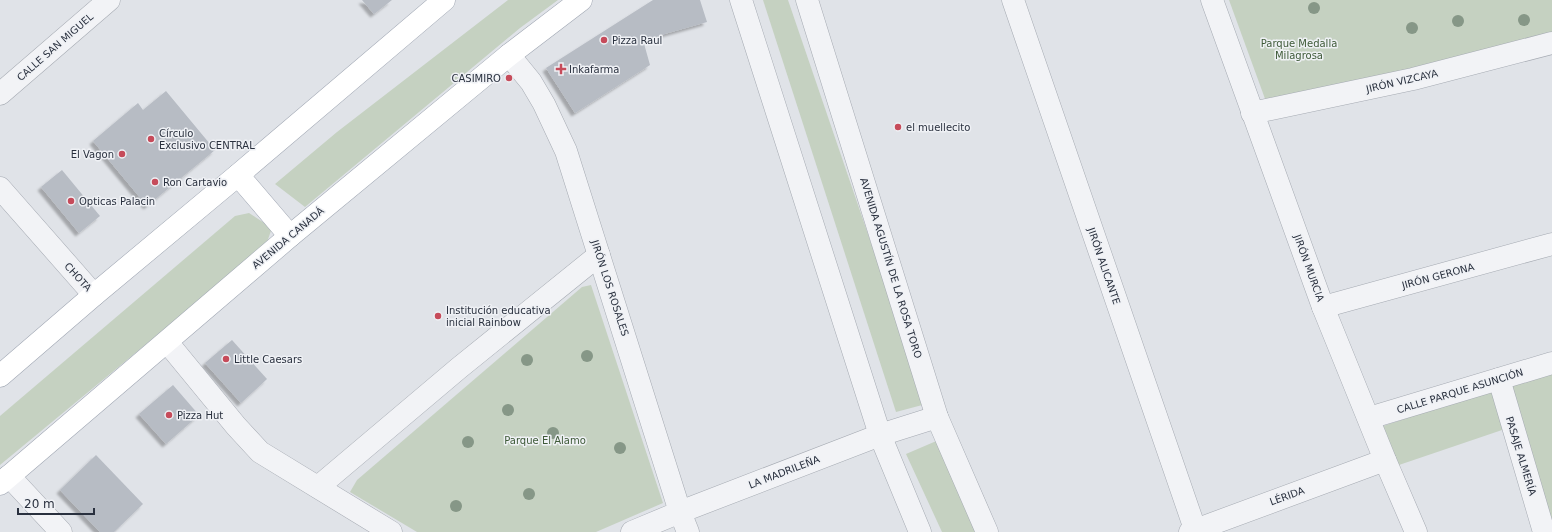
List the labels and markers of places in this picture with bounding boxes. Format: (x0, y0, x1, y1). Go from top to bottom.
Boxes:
marker: Pizza Raul (599, 35, 609, 45)
place label: Pizza Raul (612, 35, 662, 46)
marker: Inkafarma (556, 64, 566, 74)
place label: Inkafarma (569, 64, 619, 75)
place label: CASIMIRO (451, 73, 501, 84)
marker: CASIMIRO (504, 73, 514, 83)
marker: el muellecito (893, 122, 903, 132)
place label: el muellecito (906, 122, 970, 133)
place label: Círculo Exclusivo CENTRAL (159, 128, 255, 151)
marker: Círculo Exclusivo CENTRAL (146, 134, 156, 144)
place label: El Vagon (71, 149, 114, 160)
marker: El Vagon (117, 149, 127, 159)
marker: Ron Cartavio (150, 177, 160, 187)
place label: Ron Cartavio (163, 177, 227, 188)
marker: Opticas Palacin (66, 196, 76, 206)
place label: Opticas Palacin (79, 196, 155, 207)
place label: Institución educativa inicial Rainbow (446, 305, 551, 328)
marker: Institución educativa inicial Rainbow (433, 311, 443, 321)
marker: Little Caesars (221, 354, 231, 364)
place label: Little Caesars (234, 354, 302, 365)
marker: Pizza Hut (164, 410, 174, 420)
place label: Pizza Hut (177, 410, 223, 421)

